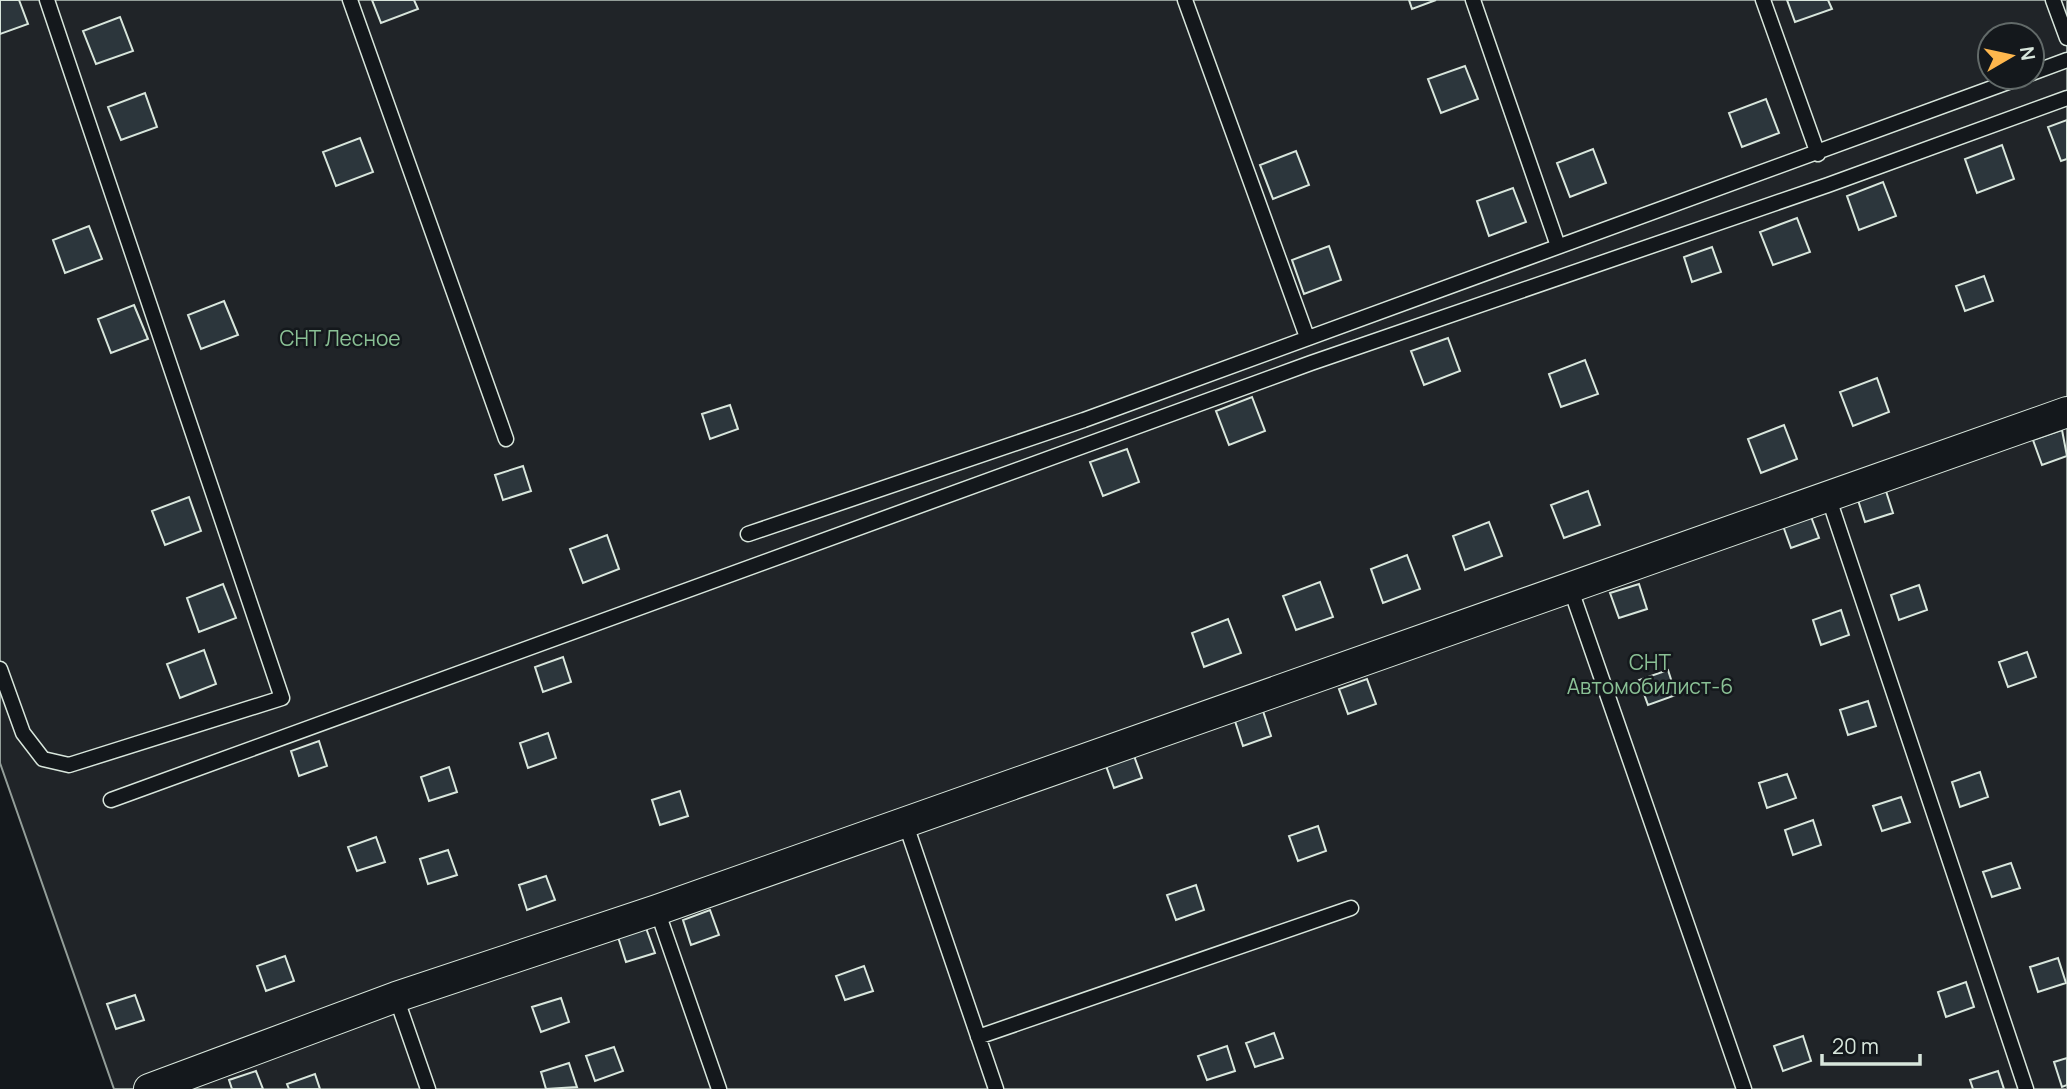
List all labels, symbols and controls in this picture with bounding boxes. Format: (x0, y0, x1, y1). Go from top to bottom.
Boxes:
north arrow (1976, 21, 2046, 91)
text: N (2014, 45, 2042, 62)
park label: СНТ Лесное (279, 324, 401, 352)
park label: СНТ Автомобилист-6 (1567, 648, 1733, 700)
scale bar (1822, 1023, 1920, 1066)
text: 20 m (1832, 1032, 1879, 1060)

